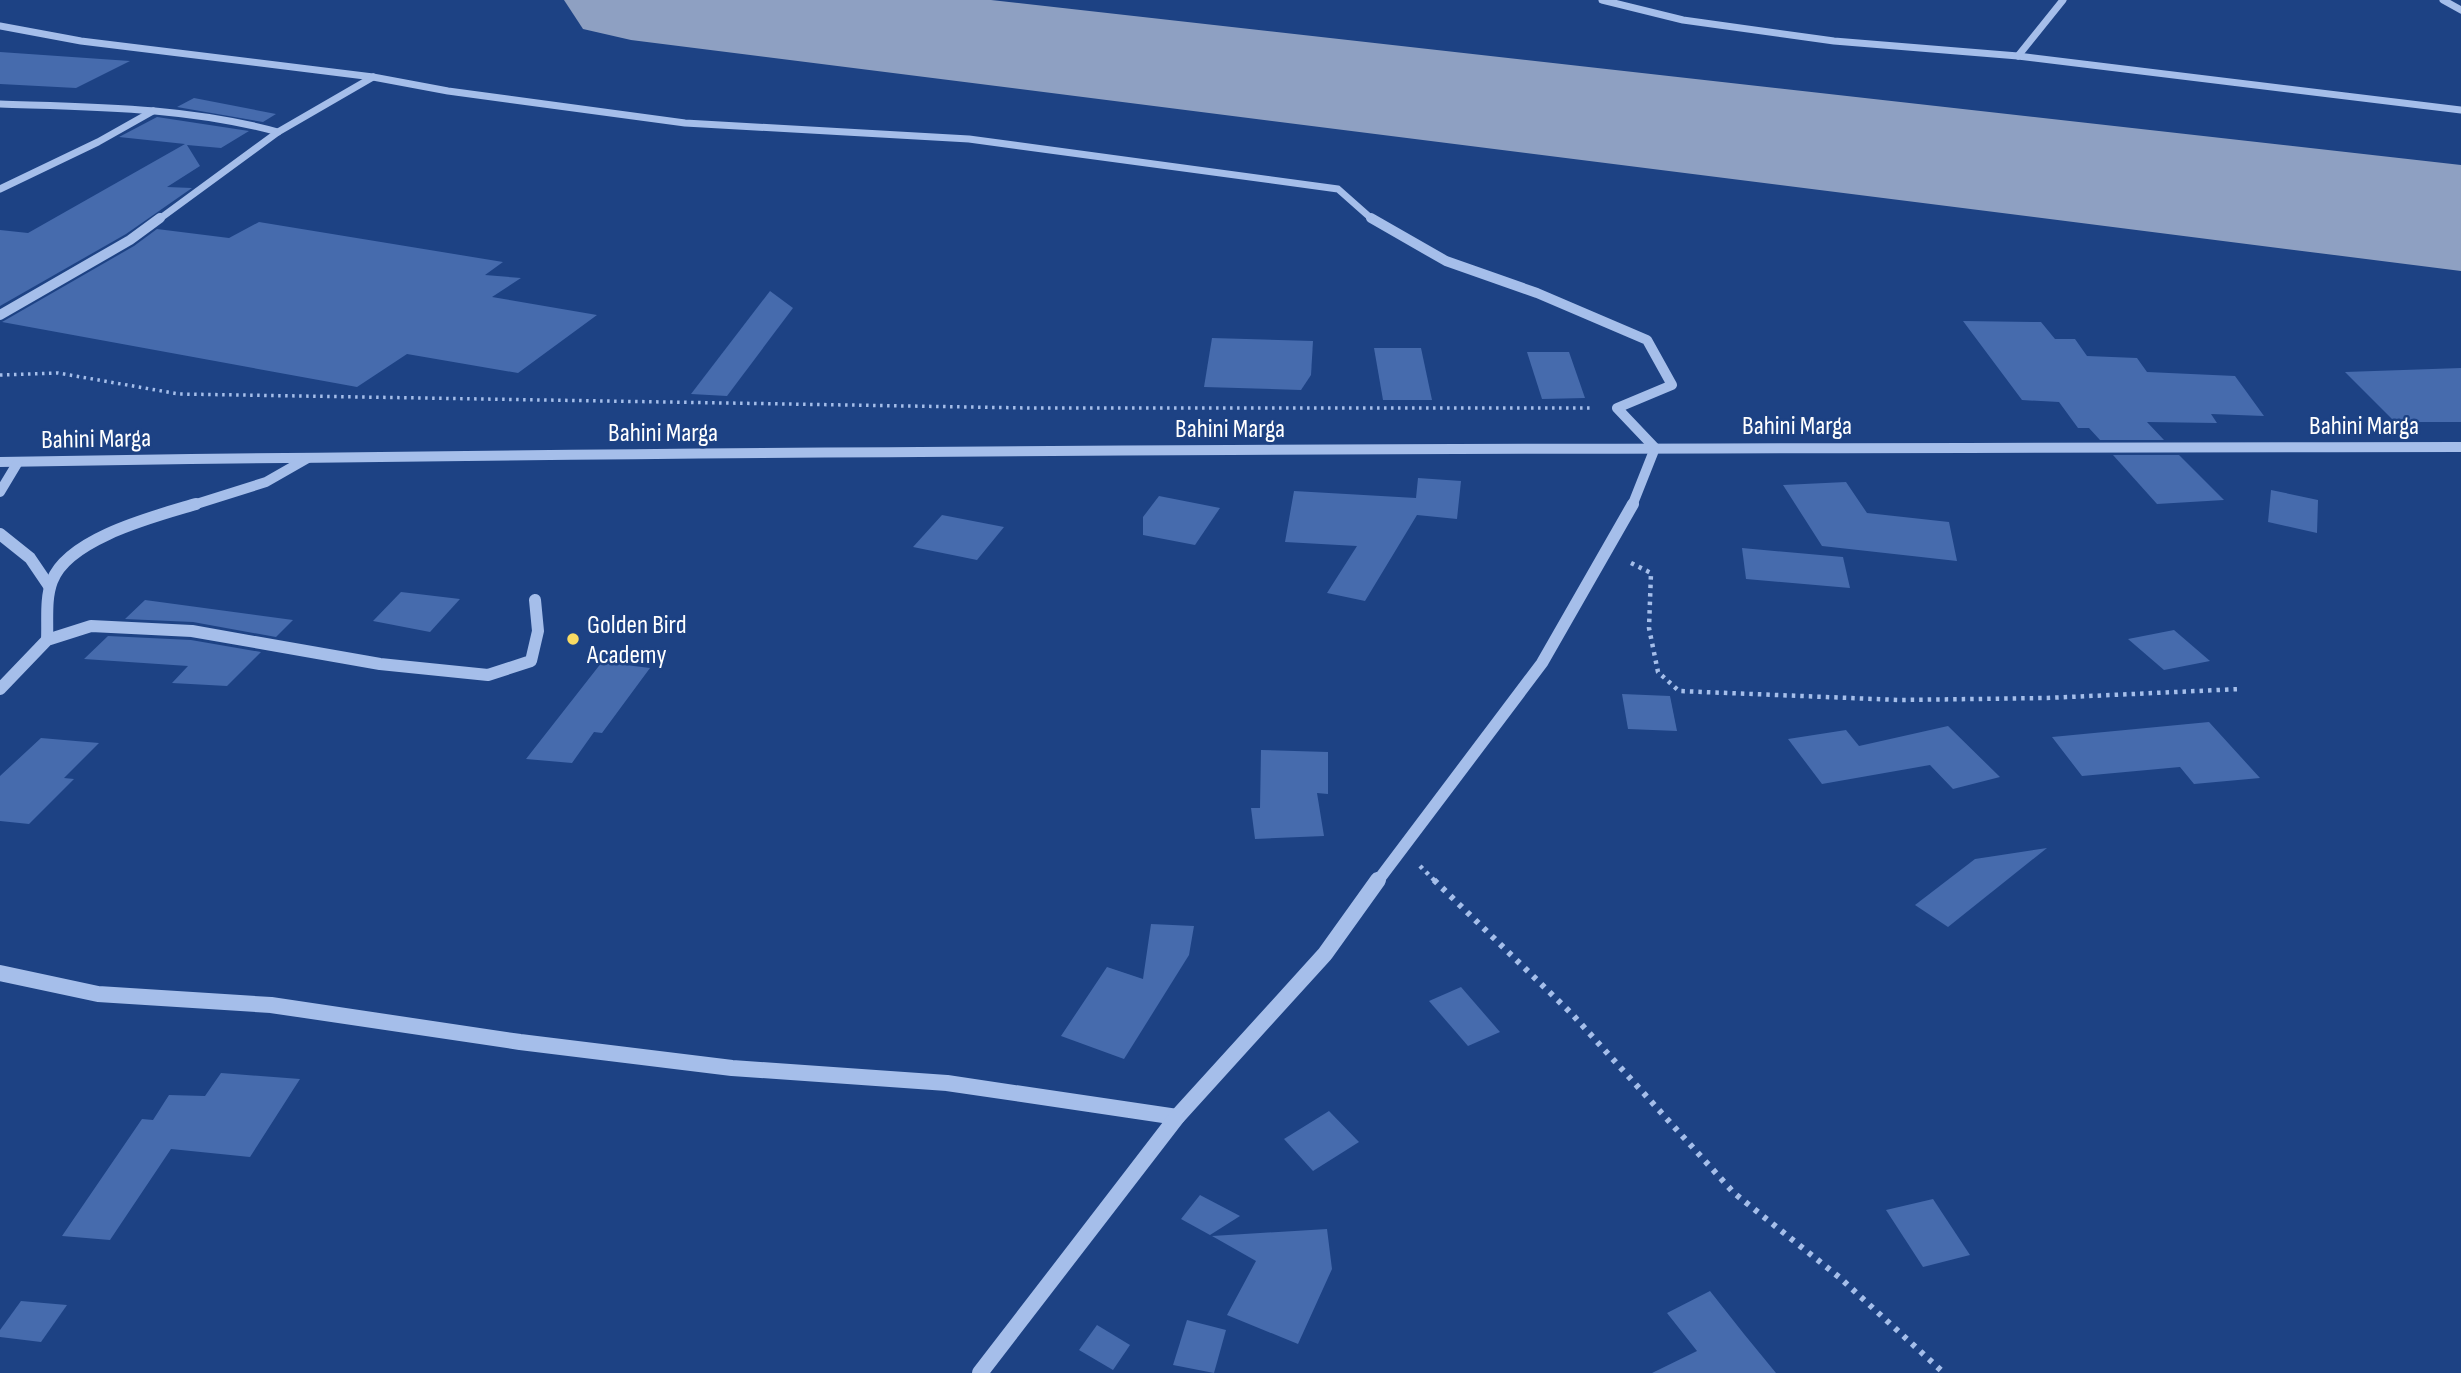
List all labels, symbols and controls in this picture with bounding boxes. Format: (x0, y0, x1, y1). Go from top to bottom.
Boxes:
street label: Bahini Marga (1742, 411, 1852, 442)
street label: Bahini Marga (2309, 411, 2419, 442)
street label: Bahini Marga (1175, 414, 1285, 445)
street label: Bahini Marga (608, 418, 718, 449)
street label: Bahini Marga (41, 423, 151, 456)
place label: Golden Bird Academy (586, 610, 687, 671)
marker: Golden Bird Academy (565, 631, 581, 647)

